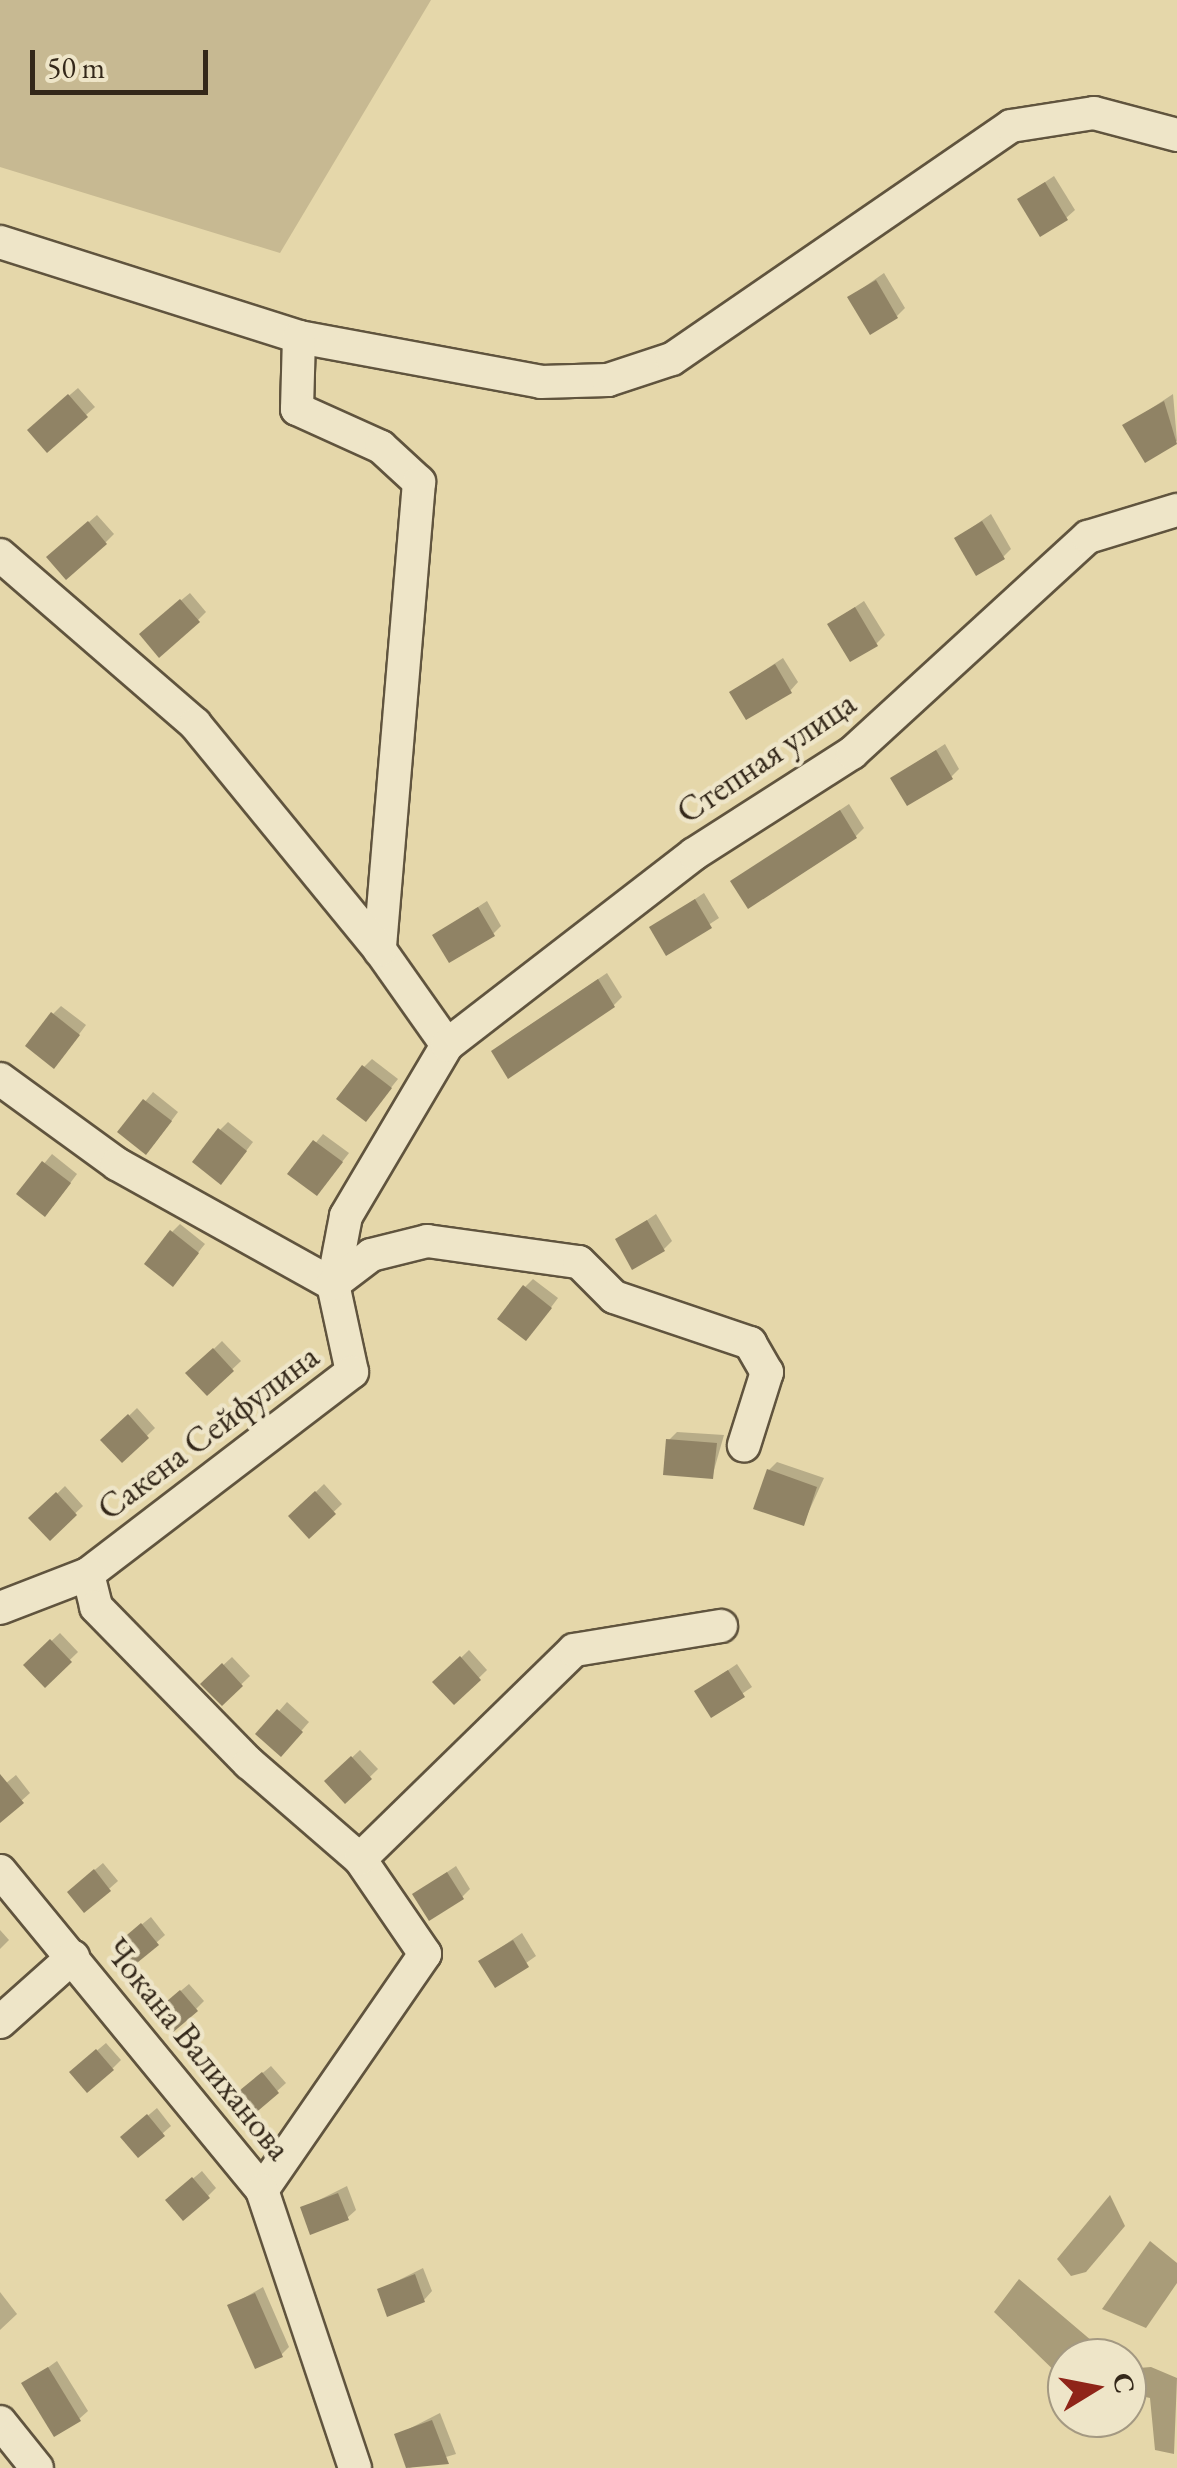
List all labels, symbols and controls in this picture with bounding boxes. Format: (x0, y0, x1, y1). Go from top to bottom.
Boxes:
scale bar (35, 30, 212, 92)
text: 50 m (47, 48, 105, 87)
street label: Степная улица (668, 682, 864, 832)
street label: Сакена Сейфулина (89, 1335, 327, 1529)
street label: Чокана Валиханова (96, 1930, 300, 2168)
north arrow (1047, 2338, 1147, 2438)
text: С (1105, 2370, 1144, 2396)

